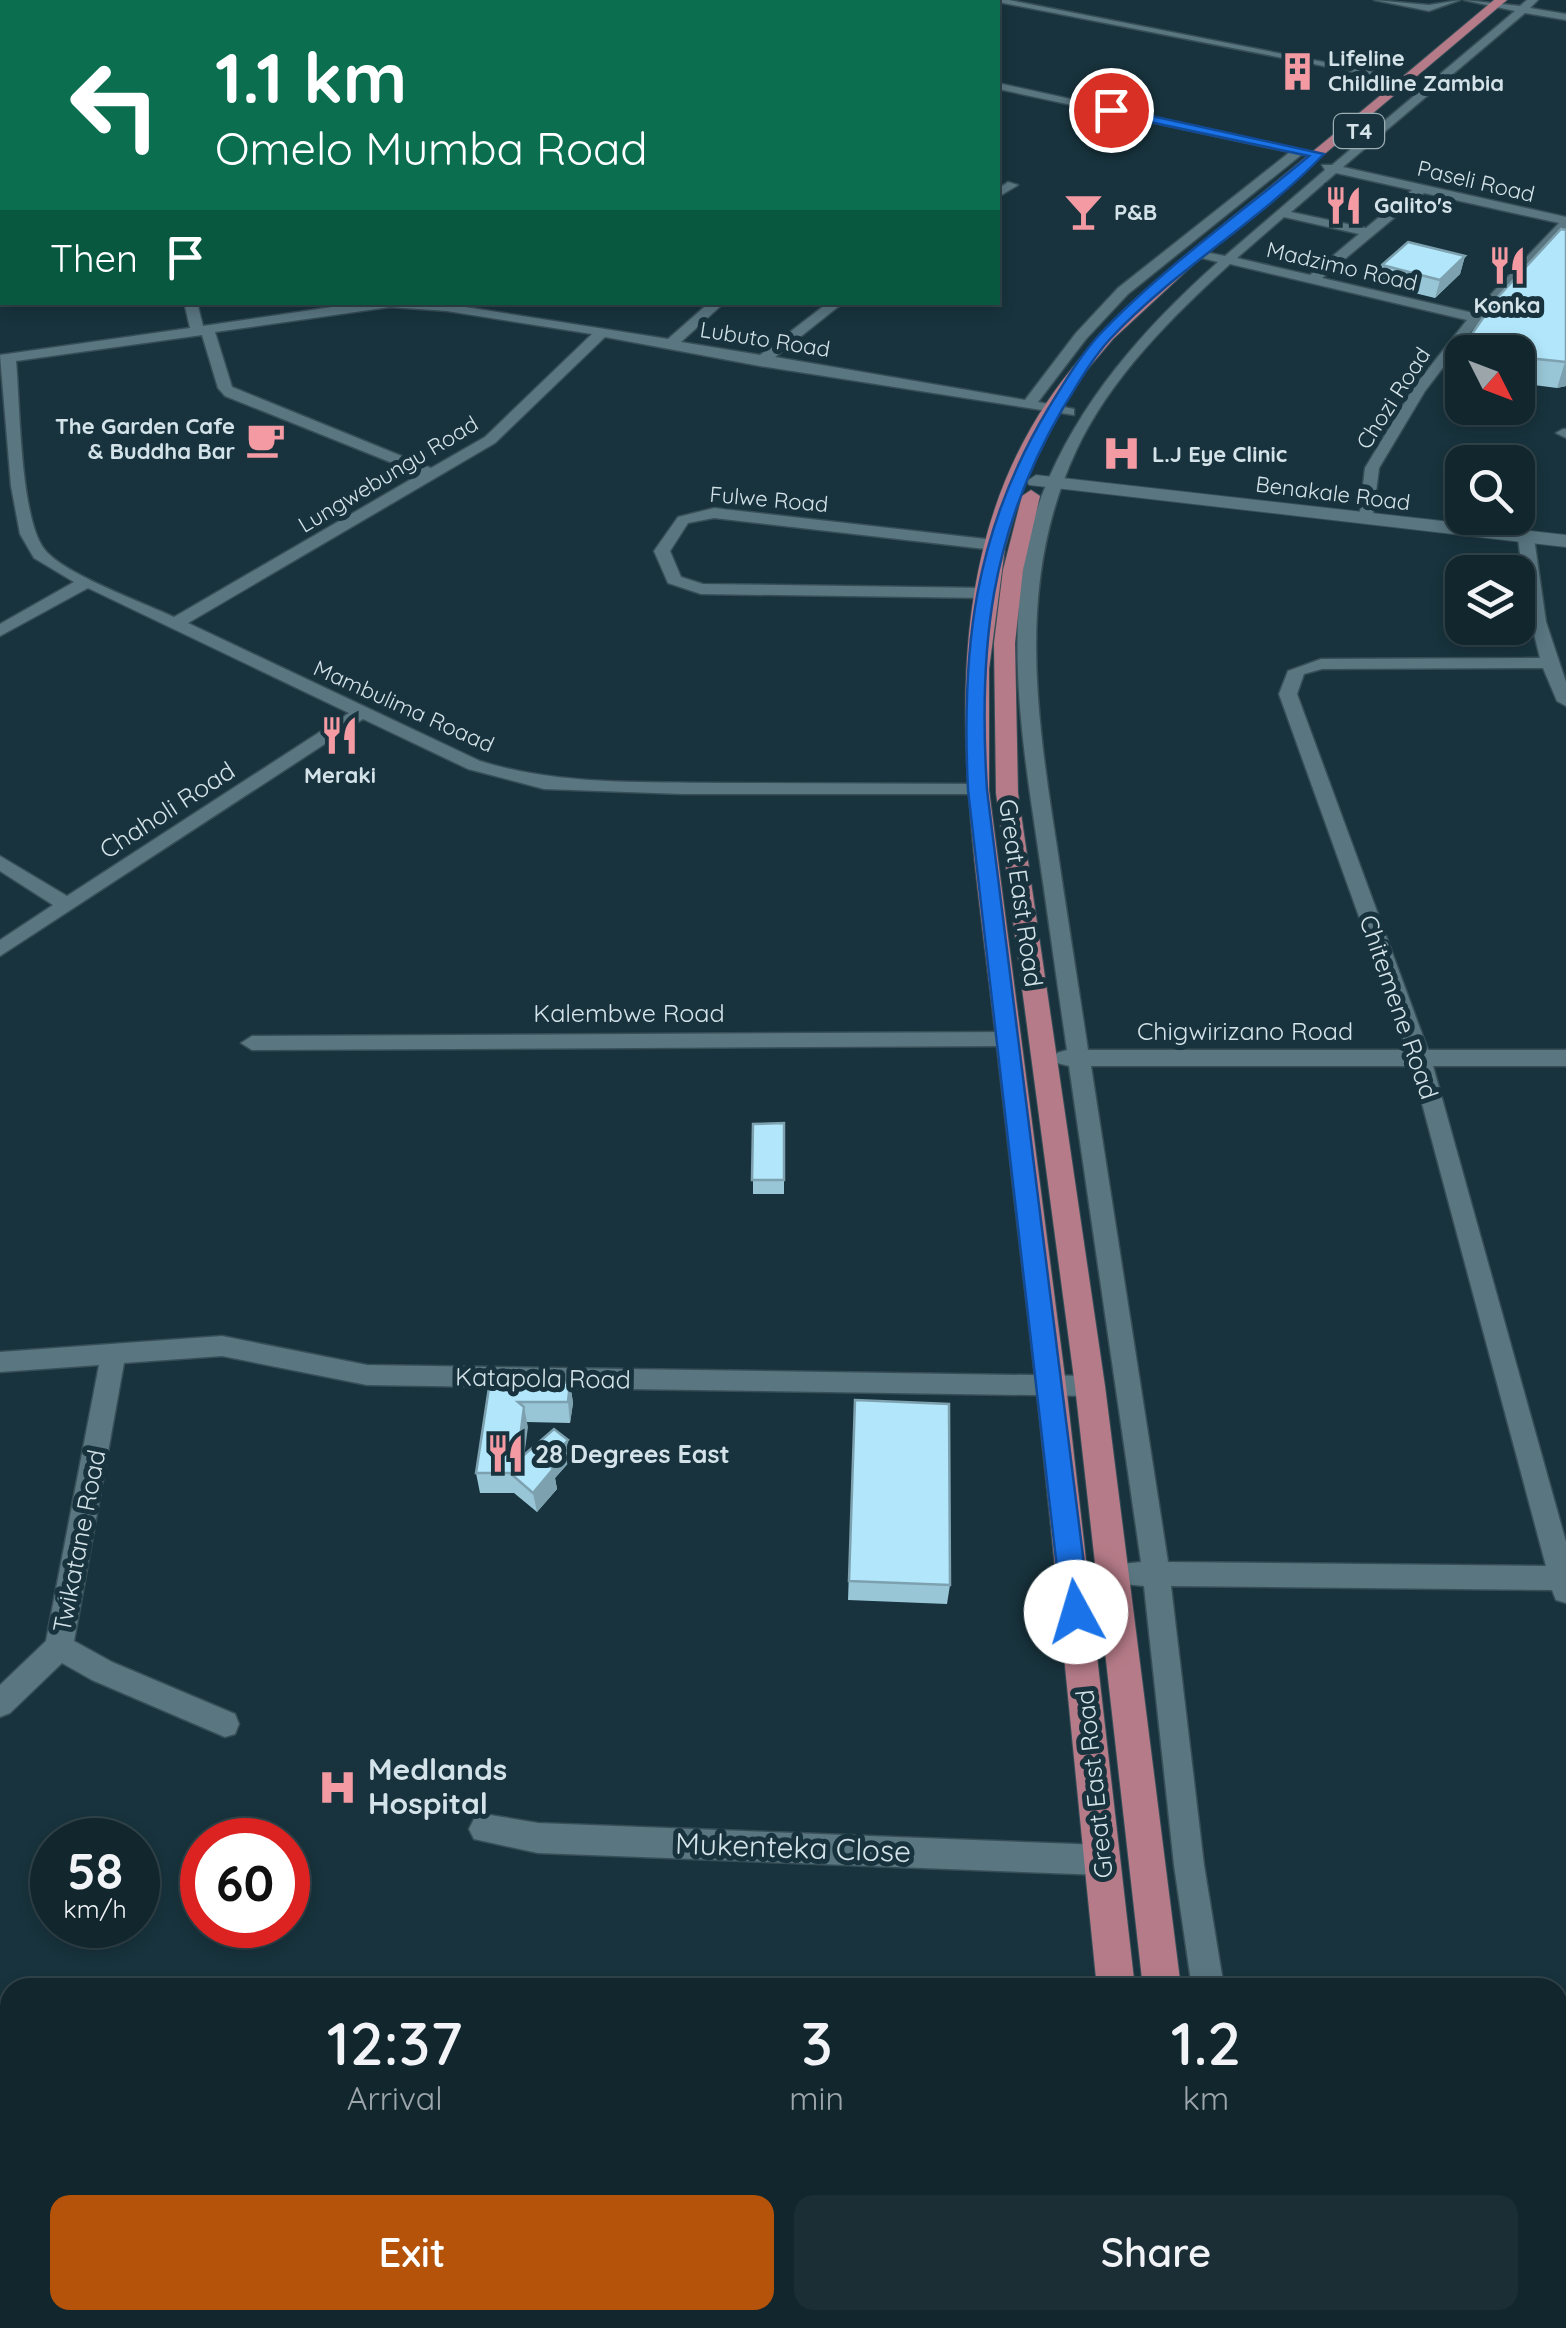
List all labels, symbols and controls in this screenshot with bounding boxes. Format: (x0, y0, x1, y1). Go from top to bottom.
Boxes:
text: 1.1 km (215, 33, 407, 121)
icon: left (50, 40, 180, 170)
place label: Lifeline Childline Zambia (1328, 44, 1504, 97)
building icon: Lifeline Childline Zambia (1277, 50, 1319, 92)
pin (1069, 68, 1154, 153)
icon: arrive (1084, 83, 1139, 138)
road number: T4 (1334, 114, 1384, 148)
text: Omelo Mumba Road (215, 120, 648, 176)
street label: Paseli Road (1415, 154, 1537, 208)
restaurant icon: Galito's (1323, 184, 1365, 226)
bar icon: P&B (1063, 191, 1105, 233)
place label: Galito's (1374, 191, 1452, 219)
place label: P&B (1114, 198, 1157, 226)
icon: arrive (158, 230, 213, 285)
text: Then (50, 234, 138, 282)
street label: Madzimo Road (1264, 235, 1420, 297)
restaurant icon: Konka (1486, 245, 1528, 287)
place label: Konka (1473, 291, 1541, 319)
street label: Lubuto Road (698, 315, 832, 363)
north arrow (1445, 335, 1535, 425)
map controls (1445, 335, 1535, 645)
street label: Chozi Road (1350, 342, 1436, 454)
street label: Lungwebungu Road (293, 409, 483, 539)
place label: The Garden Cafe & Buddha Bar (55, 412, 235, 465)
cafe icon: The Garden Cafe & Buddha Bar (244, 418, 286, 460)
hospital icon: L.J Eye Clinic (1101, 433, 1143, 475)
place label: L.J Eye Clinic (1152, 440, 1287, 468)
button: search (1445, 445, 1535, 535)
street label: Benakale Road (1254, 470, 1412, 516)
street label: Fulwe Road (709, 480, 829, 518)
button: layers (1445, 555, 1535, 645)
street label: Mambulima Roaad (309, 654, 499, 758)
restaurant icon: Meraki (319, 715, 361, 757)
street label: Chaholi Road (93, 754, 240, 865)
place label: Meraki (304, 761, 376, 789)
street label: Great East Road (993, 797, 1050, 989)
street label: Chitemene Road (1353, 911, 1445, 1103)
street label: Kalembwe Road (533, 997, 725, 1028)
street label: Chigwirizano Road (1137, 1015, 1353, 1046)
street label: Katapola Road (455, 1360, 631, 1395)
restaurant icon: 28 Degrees East (484, 1433, 526, 1475)
place label: 28 Degrees East (535, 1438, 730, 1469)
street label: Twikatane Road (46, 1447, 111, 1635)
position arrow (1024, 1560, 1128, 1664)
street label: Great East Road (1068, 1688, 1119, 1880)
place label: Medlands Hospital (368, 1750, 507, 1822)
hospital icon: Medlands Hospital (317, 1766, 359, 1808)
speed limit sign: 60 (180, 1818, 310, 1948)
street label: Mukenteka Close (674, 1824, 912, 1870)
text: 58 (67, 1839, 123, 1902)
text: km/h (63, 1893, 127, 1924)
text: 12:37 (327, 2005, 463, 2080)
text: 3 (801, 2005, 833, 2080)
text: 1.2 (1171, 2005, 1241, 2080)
text: Arrival (347, 2078, 443, 2118)
text: min (789, 2078, 844, 2118)
text: km (1183, 2078, 1229, 2118)
button: Exit (50, 2195, 774, 2310)
button: Share (794, 2195, 1518, 2310)

